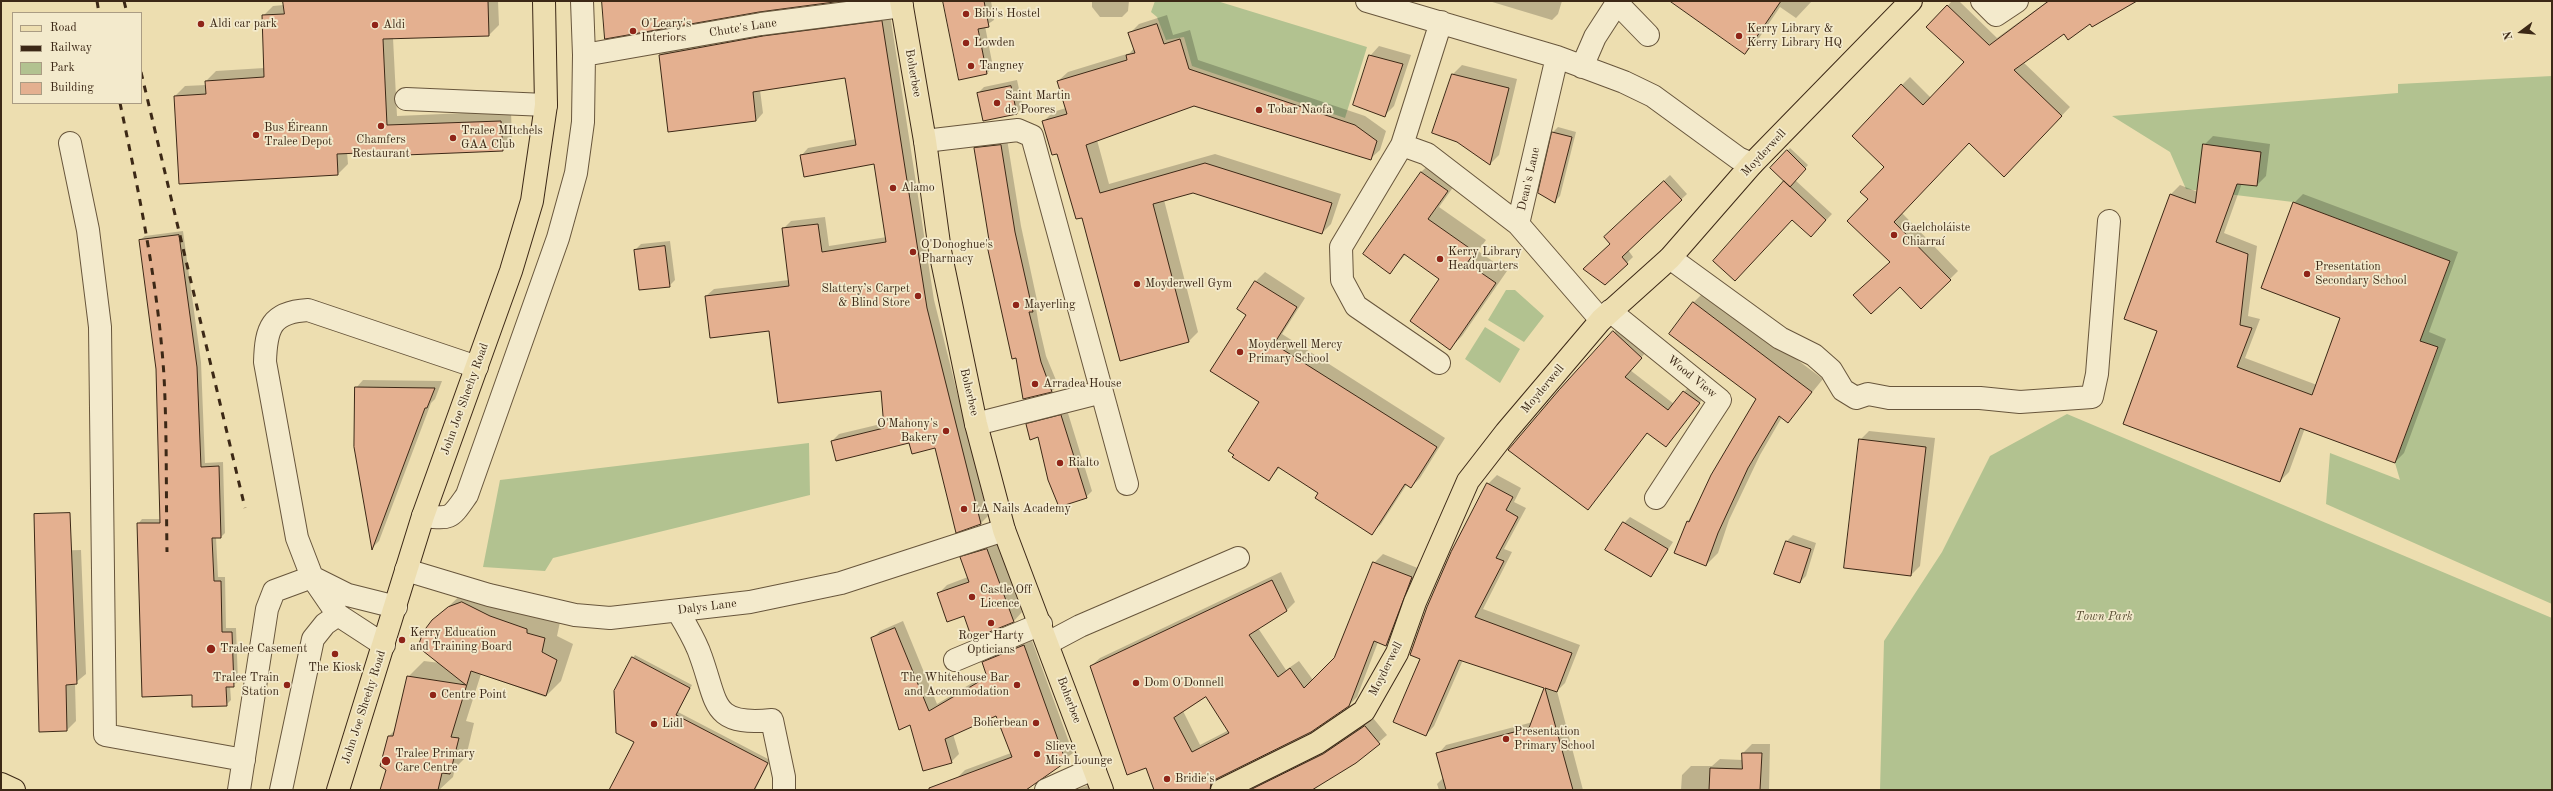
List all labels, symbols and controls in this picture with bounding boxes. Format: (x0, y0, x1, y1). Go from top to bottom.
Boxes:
place label: Bibi's Hostel (974, 7, 1040, 21)
marker: Bibi's Hostel (961, 9, 971, 19)
legend (12, 12, 142, 104)
north arrow (2501, 12, 2541, 52)
street label: Chute's Lane (708, 16, 778, 40)
place label: Aldi car park (209, 17, 277, 31)
place label: O'Leary's Interiors (641, 17, 691, 45)
place label: Aldi (383, 18, 405, 32)
marker: Aldi car park (196, 19, 206, 29)
marker: Aldi (370, 20, 380, 30)
text: Road (50, 22, 77, 34)
place label: Kerry Library & Kerry Library HQ (1747, 22, 1842, 50)
marker: O'Leary's Interiors (628, 26, 638, 36)
text: N (2503, 30, 2515, 41)
marker: Kerry Library & Kerry Library HQ (1734, 31, 1744, 41)
place label: Lowden (974, 36, 1015, 50)
marker: Lowden (961, 38, 971, 48)
text: Railway (50, 42, 92, 54)
street label: Boherbee (902, 48, 924, 98)
place label: Tangney (979, 59, 1024, 73)
marker: Tangney (966, 61, 976, 71)
text: Park (50, 62, 75, 74)
text: Building (50, 82, 94, 94)
place label: Saint Martin de Poores (1005, 89, 1070, 117)
marker: Saint Martin de Poores (992, 98, 1002, 108)
place label: Tobar Naofa (1267, 103, 1332, 117)
marker: Tobar Naofa (1254, 105, 1264, 115)
place label: Bus Éireann Tralee Depot (264, 121, 332, 149)
marker: Chamfers Restaurant (376, 121, 386, 131)
place label: Tralee MItchels GAA Club (461, 124, 543, 152)
street label: Moyderwell (1739, 126, 1789, 180)
marker: Bus Éireann Tralee Depot (251, 130, 261, 140)
place label: Chamfers Restaurant (352, 133, 410, 161)
marker: Tralee MItchels GAA Club (448, 133, 458, 143)
street label: Dean's Lane (1515, 146, 1543, 212)
place label: Alamo (901, 181, 935, 195)
marker: Alamo (888, 183, 898, 193)
place label: Gaelcholáiste Chiarraí (1902, 221, 1970, 249)
marker: Gaelcholáiste Chiarraí (1889, 230, 1899, 240)
place label: O'Donoghue's Pharmacy (921, 238, 993, 266)
place label: Kerry Library Headquarters (1448, 245, 1522, 273)
marker: O'Donoghue's Pharmacy (908, 247, 918, 257)
marker: Kerry Library Headquarters (1435, 254, 1445, 264)
place label: Presentation Secondary School (2315, 260, 2407, 288)
marker: Presentation Secondary School (2302, 269, 2312, 279)
place label: Moyderwell Gym (1145, 277, 1232, 291)
marker: Moyderwell Gym (1132, 279, 1142, 289)
place label: Slattery’s Carpet & Blind Store (821, 282, 910, 310)
marker: Slattery’s Carpet & Blind Store (913, 291, 923, 301)
place label: Mayerling (1024, 298, 1075, 312)
marker: Mayerling (1011, 300, 1021, 310)
place label: Moyderwell Mercy Primary School (1248, 338, 1343, 366)
street label: John Joe Sheehy Road (438, 341, 492, 457)
marker: Moyderwell Mercy Primary School (1235, 347, 1245, 357)
street label: Wood View (1664, 353, 1720, 401)
street label: Moyderwell (1518, 362, 1568, 416)
street label: Boherbee (957, 367, 981, 417)
place label: Arradea House (1043, 377, 1122, 391)
marker: Arradea House (1030, 379, 1040, 389)
place label: O'Mahony's Bakery (877, 417, 938, 445)
marker: O'Mahony's Bakery (941, 426, 951, 436)
place label: Rialto (1068, 456, 1099, 470)
marker: Rialto (1055, 458, 1065, 468)
place label: LA Nails Academy (972, 502, 1071, 516)
marker: LA Nails Academy (959, 504, 969, 514)
place label: Castle Off Licence (980, 583, 1032, 611)
marker: Castle Off Licence (967, 592, 977, 602)
street label: Dalys Lane (677, 596, 737, 618)
park label: Town Park (2075, 610, 2133, 624)
marker: Roger Harty Opticians (986, 618, 996, 628)
place label: Kerry Education and Training Board (410, 626, 512, 654)
place label: Roger Harty Opticians (958, 629, 1024, 657)
marker: Kerry Education and Training Board (397, 635, 407, 645)
street label: Moyderwell (1366, 639, 1406, 699)
place label: Tralee Casement (220, 642, 307, 656)
marker: Tralee Casement (205, 643, 217, 655)
marker: The Kiosk (330, 649, 340, 659)
street label: John Joe Sheehy Road (339, 649, 389, 765)
place label: The Kiosk (308, 661, 362, 675)
place label: Tralee Train Station (213, 671, 279, 699)
place label: The Whitehouse Bar and Accommodation (901, 671, 1009, 699)
street label: Boherbee (1054, 675, 1084, 725)
place label: Dom O'Donnell (1144, 676, 1224, 690)
marker: Dom O'Donnell (1131, 678, 1141, 688)
marker: Tralee Train Station (282, 680, 292, 690)
marker: The Whitehouse Bar and Accommodation (1012, 680, 1022, 690)
place label: Centre Point (441, 688, 506, 702)
marker: Centre Point (428, 690, 438, 700)
place label: Boherbean (973, 716, 1028, 730)
place label: Lidl (662, 717, 683, 731)
marker: Boherbean (1031, 718, 1041, 728)
marker: Lidl (649, 719, 659, 729)
place label: Presentation Primary School (1514, 725, 1595, 753)
marker: Presentation Primary School (1501, 734, 1511, 744)
place label: Slieve Mish Lounge (1045, 740, 1112, 768)
place label: Tralee Primary Care Centre (395, 747, 475, 775)
marker: Slieve Mish Lounge (1032, 749, 1042, 759)
marker: Tralee Primary Care Centre (380, 755, 392, 767)
place label: Bridie's (1175, 772, 1215, 786)
marker: Bridie's (1162, 774, 1172, 784)

